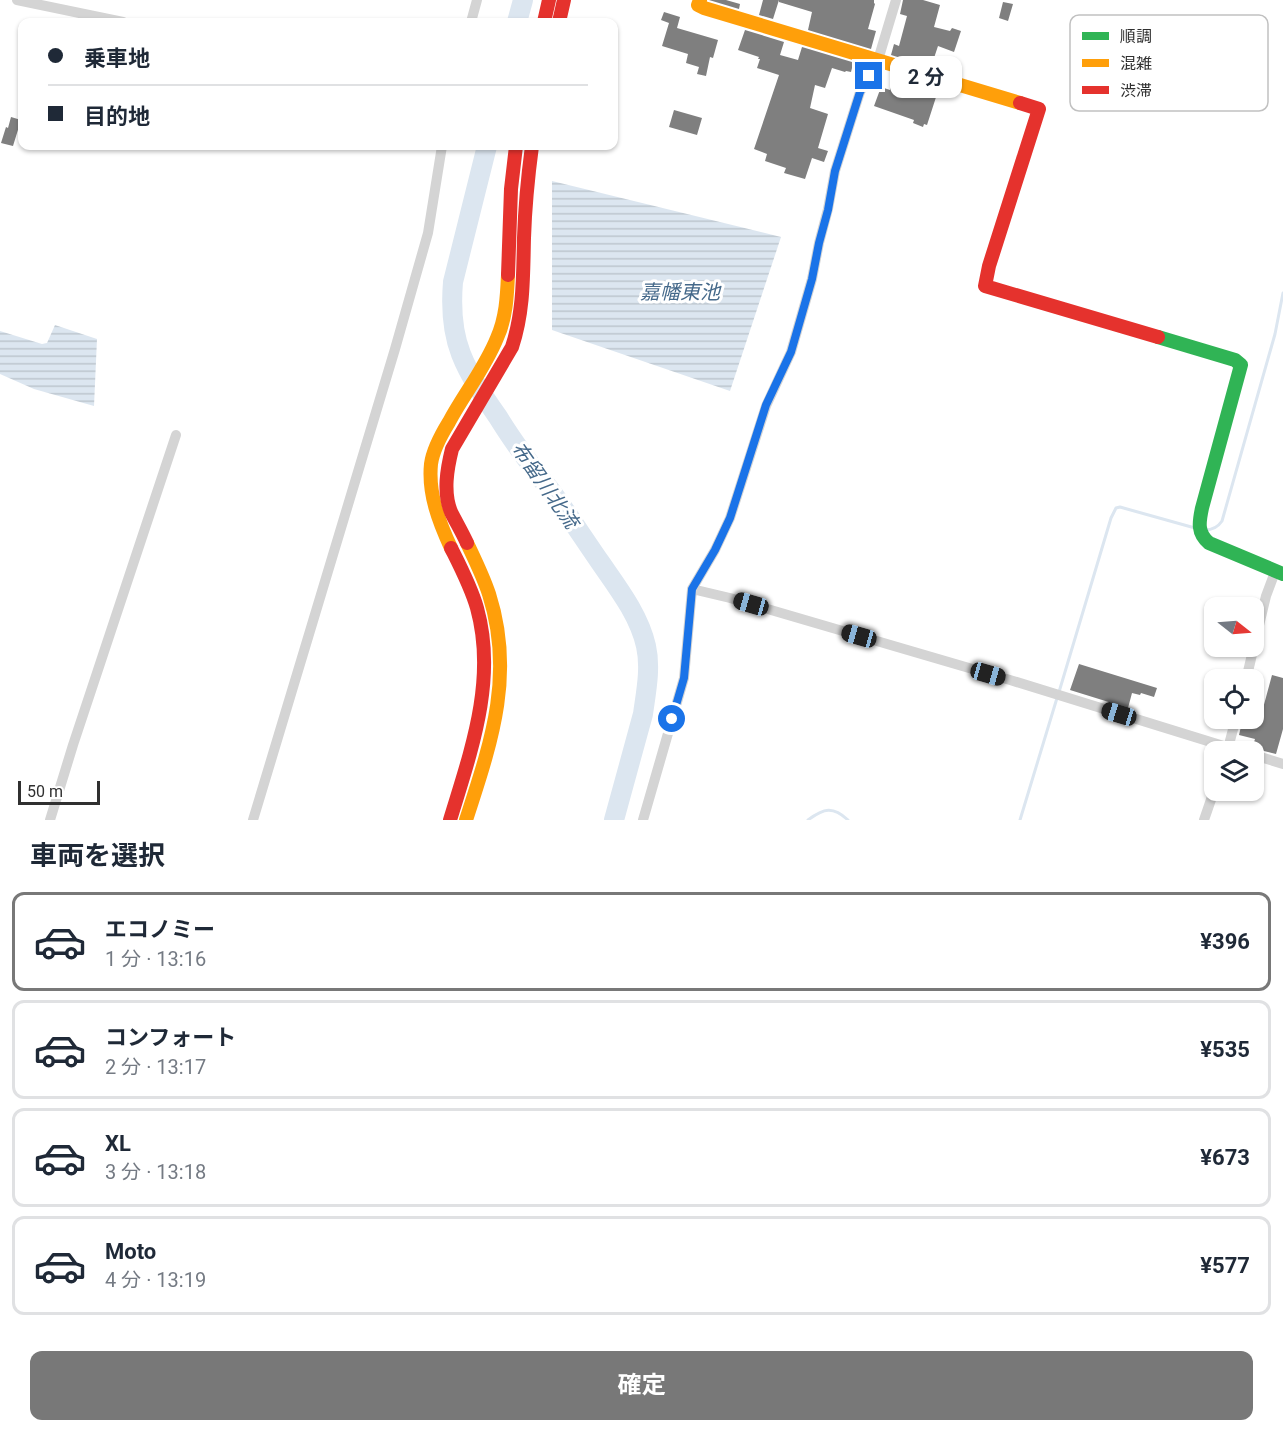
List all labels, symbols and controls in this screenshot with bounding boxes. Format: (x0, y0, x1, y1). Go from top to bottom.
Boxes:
legend (1070, 15, 1268, 111)
text: 順調 (1120, 27, 1152, 46)
text: 乗車地 (84, 46, 150, 71)
text: 混雑 (1120, 54, 1152, 73)
callout: 2 分 (890, 55, 962, 97)
route end (855, 62, 882, 89)
text: 2 分 (908, 65, 944, 89)
text: 渋滞 (1120, 81, 1152, 100)
text: 目的地 (84, 104, 150, 129)
water label: 嘉幡東池 (640, 280, 722, 304)
water label: 布留川北流 (506, 437, 585, 535)
car (731, 590, 771, 618)
north arrow (1204, 597, 1264, 657)
map controls (1204, 597, 1264, 801)
car (839, 622, 879, 650)
car (968, 660, 1008, 688)
button: locate (1204, 669, 1264, 729)
car (1099, 700, 1139, 728)
route start (658, 705, 685, 732)
button: layers (1204, 741, 1264, 801)
scale bar (18, 778, 100, 806)
text: 50 m (27, 782, 63, 801)
text: 車両を選択 (30, 840, 165, 872)
icon: car (33, 915, 87, 969)
text: エコノミー (105, 917, 215, 942)
text: ¥396 (1200, 929, 1250, 954)
text: 1 分 · 13:16 (105, 947, 206, 971)
icon: car (33, 1023, 87, 1077)
text: コンフォート (105, 1025, 236, 1050)
text: ¥535 (1200, 1037, 1250, 1062)
text: 2 分 · 13:17 (105, 1055, 206, 1079)
icon: car (33, 1131, 87, 1185)
text: XL (105, 1131, 131, 1156)
text: ¥673 (1200, 1145, 1250, 1170)
text: 3 分 · 13:18 (105, 1160, 206, 1184)
icon: car (33, 1239, 87, 1293)
text: Moto (105, 1239, 156, 1264)
text: ¥577 (1200, 1253, 1250, 1278)
text: 4 分 · 13:19 (105, 1268, 206, 1292)
button: 確定 (30, 1351, 1253, 1420)

